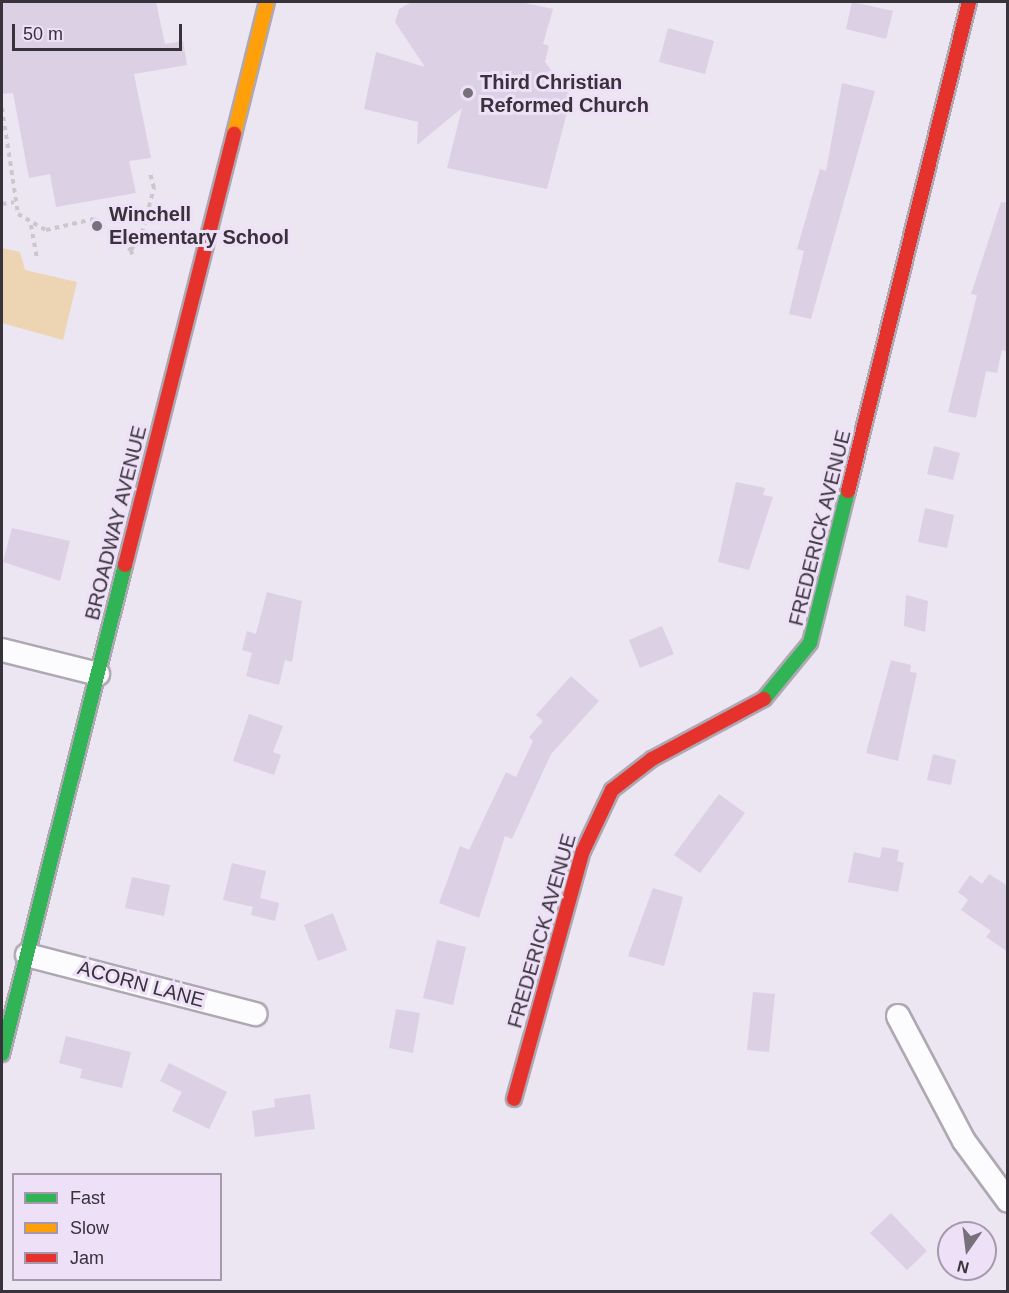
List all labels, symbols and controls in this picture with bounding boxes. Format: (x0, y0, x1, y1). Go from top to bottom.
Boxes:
scale bar (15, 12, 184, 50)
text: 50 m (23, 24, 63, 44)
place label: Third Christian Reformed Church (480, 70, 649, 117)
marker: Third Christian Reformed Church (461, 86, 475, 100)
place label: Winchell Elementary School (109, 202, 289, 249)
marker: Winchell Elementary School (90, 219, 104, 233)
street label: BROADWAY AVENUE (80, 423, 152, 623)
street label: FREDERICK AVENUE (784, 427, 856, 629)
street label: FREDERICK AVENUE (503, 831, 581, 1031)
street label: ACORN LANE (75, 956, 207, 1012)
legend (12, 1173, 222, 1281)
text: Fast (70, 1188, 105, 1208)
text: Slow (70, 1218, 109, 1238)
north arrow (937, 1221, 997, 1281)
text: Jam (70, 1248, 104, 1268)
text: N (955, 1257, 971, 1277)

